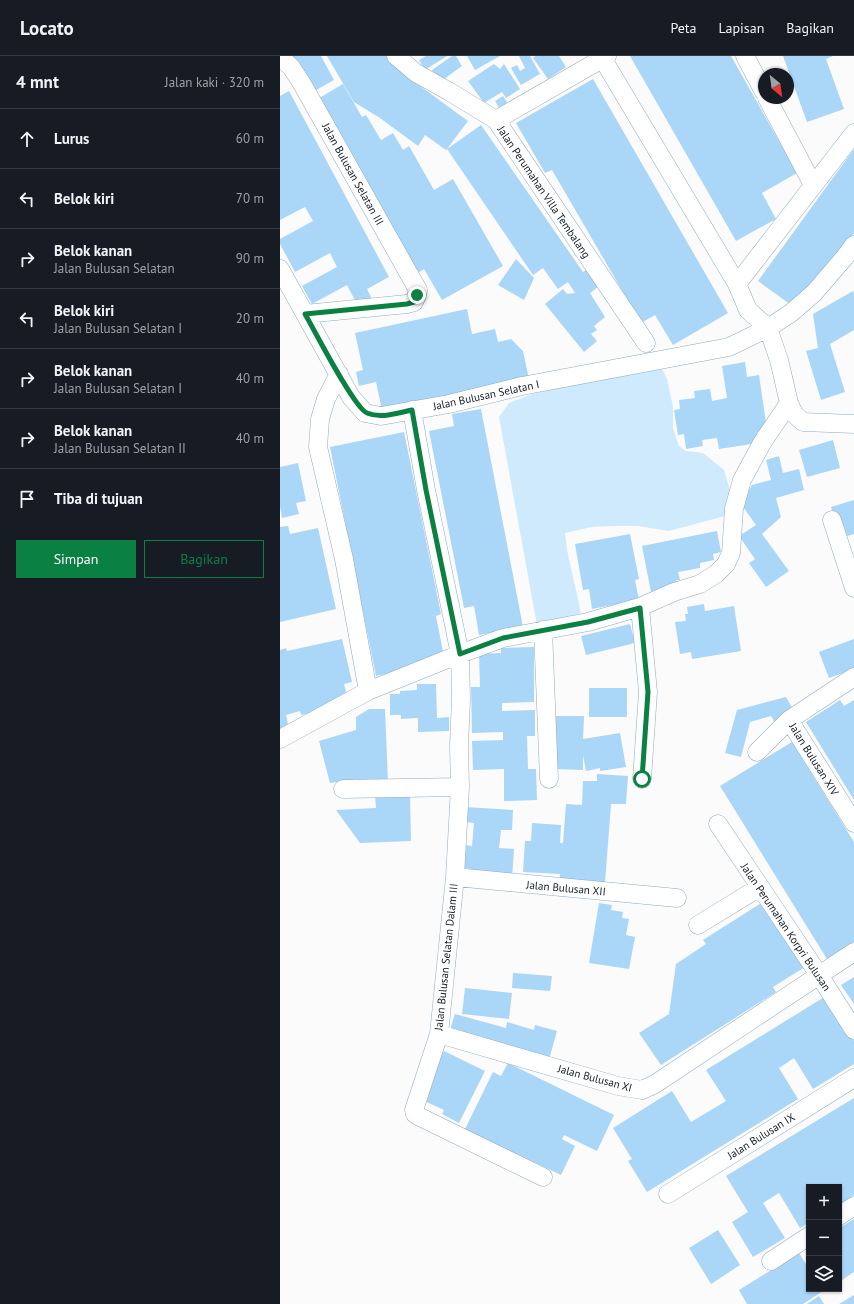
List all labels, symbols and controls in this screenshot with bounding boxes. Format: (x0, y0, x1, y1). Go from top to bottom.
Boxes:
text: Locato (20, 16, 74, 40)
text: Peta (670, 19, 697, 37)
text: Lapisan (719, 19, 764, 37)
text: Bagikan (786, 19, 834, 37)
north arrow (758, 68, 794, 104)
text: 4 mnt (16, 71, 59, 93)
text: Jalan kaki · 320 m (165, 74, 264, 91)
street label: Jalan Bulusan Selatan III (319, 120, 387, 228)
street label: Jalan Perumahan Villa Tembalang (494, 122, 594, 261)
icon: ahead (16, 128, 38, 150)
text: Lurus (54, 129, 89, 148)
text: 60 m (236, 130, 264, 147)
icon: left (16, 188, 38, 210)
text: Belok kiri (54, 189, 114, 208)
text: 70 m (236, 190, 264, 207)
text: Belok kanan (54, 241, 132, 260)
icon: right (16, 248, 38, 270)
text: 90 m (236, 250, 264, 267)
text: Jalan Bulusan Selatan (54, 260, 175, 277)
route end (408, 286, 426, 304)
text: Belok kiri (54, 301, 114, 320)
icon: left (16, 308, 38, 330)
text: 20 m (236, 310, 264, 327)
text: Jalan Bulusan Selatan I (54, 320, 182, 337)
text: Belok kanan (54, 361, 132, 380)
icon: right (16, 368, 38, 390)
text: 40 m (236, 370, 264, 387)
street label: Jalan Bulusan Selatan I (431, 377, 540, 413)
text: Jalan Bulusan Selatan I (54, 380, 182, 397)
text: Belok kanan (54, 421, 132, 440)
icon: right (16, 428, 38, 450)
text: 40 m (236, 430, 264, 447)
text: Jalan Bulusan Selatan II (54, 440, 186, 457)
icon: arrive (16, 488, 38, 510)
text: Tiba di tujuan (54, 489, 143, 508)
button: Simpan (16, 540, 136, 578)
button: Bagikan (144, 540, 264, 578)
street label: Jalan Bulusan XIV (786, 719, 842, 798)
route start (633, 770, 651, 788)
street label: Jalan Perumahan Korpri Bulusan (737, 860, 834, 994)
street label: Jalan Bulusan XII (525, 877, 606, 898)
street label: Jalan Bulusan Selatan Dalam III (431, 883, 461, 1032)
street label: Jalan Bulusan XI (555, 1061, 634, 1095)
street label: Jalan Bulusan IX (724, 1110, 797, 1163)
map controls (806, 1184, 842, 1292)
button: + (806, 1184, 842, 1220)
button: − (806, 1220, 842, 1256)
button: layers (806, 1256, 842, 1292)

